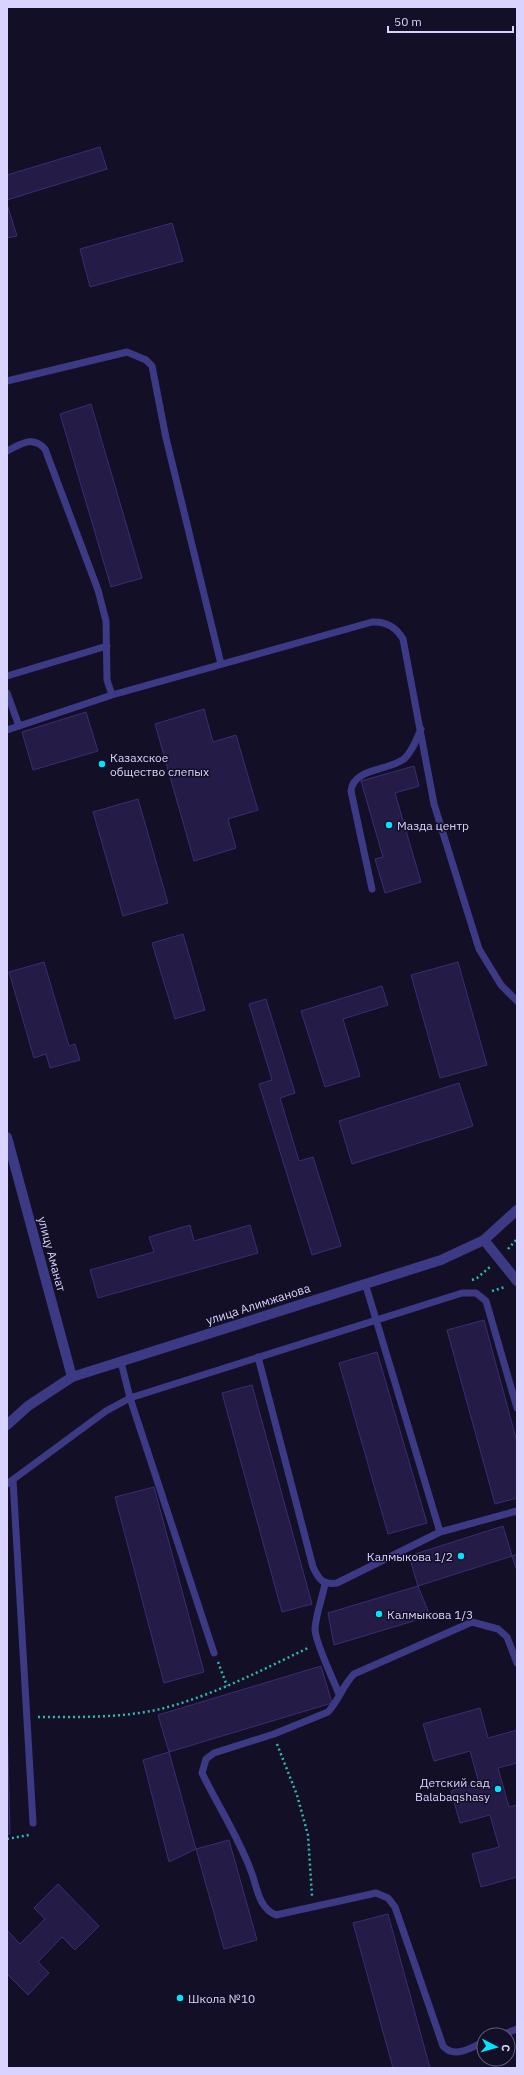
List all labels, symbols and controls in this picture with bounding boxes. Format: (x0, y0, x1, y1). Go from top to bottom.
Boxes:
scale bar (388, 8, 513, 34)
text: 50 m (394, 14, 422, 29)
place label: Казахское общество слепых (110, 750, 209, 779)
marker: Казахское общество слепых (97, 759, 107, 769)
place label: Мазда центр (397, 818, 469, 833)
marker: Мазда центр (384, 820, 394, 830)
street label: улицу Аманат (35, 1215, 69, 1293)
street label: улица Алимжанова (204, 1280, 312, 1328)
place label: Калмыкова 1/2 (367, 1549, 453, 1564)
marker: Калмыкова 1/2 (456, 1551, 466, 1561)
place label: Калмыкова 1/3 (387, 1607, 473, 1622)
marker: Калмыкова 1/3 (374, 1609, 384, 1619)
place label: Детский сад Balabaqshasy (415, 1775, 490, 1804)
marker: Детский сад Balabaqshasy (493, 1784, 503, 1794)
place label: Школа №10 (188, 1991, 255, 2006)
marker: Школа №10 (175, 1993, 185, 2003)
north arrow (476, 2027, 516, 2067)
text: С (499, 2044, 513, 2052)

